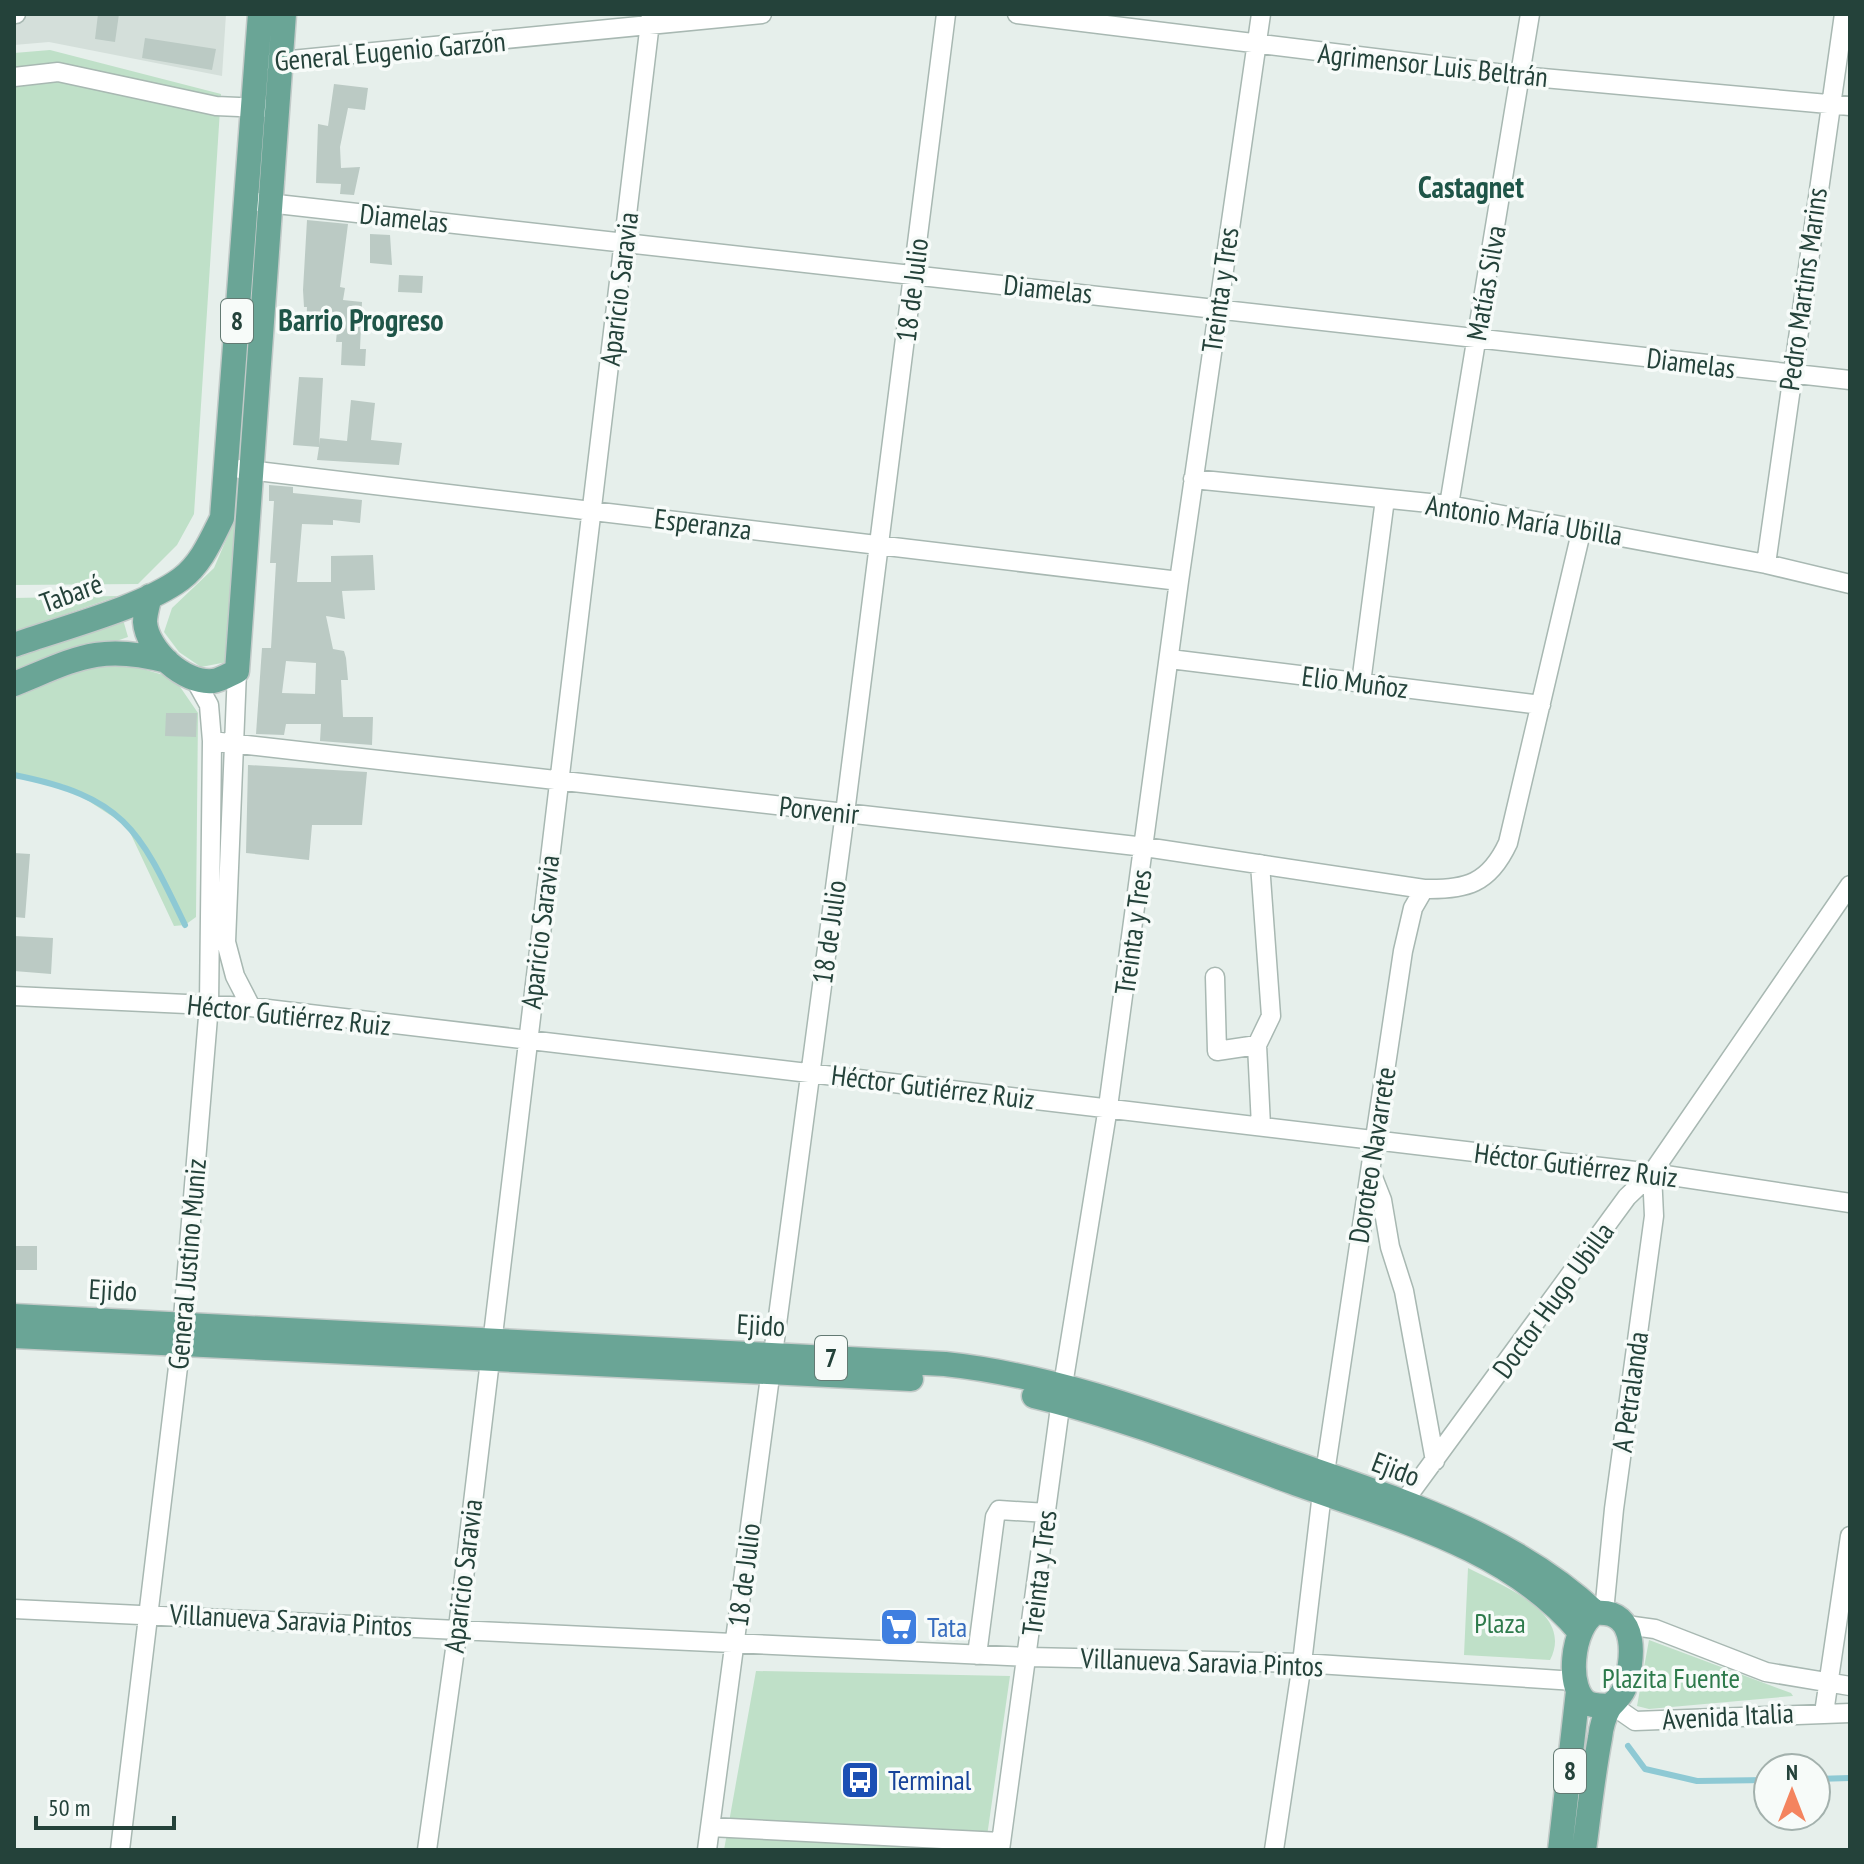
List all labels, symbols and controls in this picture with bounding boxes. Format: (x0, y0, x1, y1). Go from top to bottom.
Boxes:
street label: General Eugenio Garzón (273, 22, 507, 79)
street label: Agrimensor Luis Beltrán (1316, 34, 1550, 95)
district label: Castagnet (1418, 167, 1524, 206)
street label: Pedro Martins Marins (1770, 185, 1835, 393)
street label: Diamelas (358, 194, 450, 241)
street label: Aparicio Saravia (591, 210, 646, 368)
street label: Matías Silva (1457, 223, 1514, 343)
street label: Treinta y Tres (1192, 225, 1247, 355)
street label: 18 de Julio (887, 236, 936, 344)
street label: Diamelas (1002, 265, 1094, 312)
road number: 8 (221, 299, 253, 343)
district label: Barrio Progreso (278, 300, 444, 339)
street label: Diamelas (1645, 339, 1737, 386)
street label: Antonio María Ubilla (1423, 486, 1625, 553)
street label: Esperanza (652, 499, 754, 548)
street label: Tabaré (34, 564, 107, 621)
street label: Elio Muñoz (1300, 657, 1410, 706)
street label: Porvenir (777, 787, 861, 832)
street label: Aparicio Saravia (512, 853, 567, 1011)
street label: Treinta y Tres (1105, 867, 1160, 997)
street label: 18 de Julio (803, 878, 854, 986)
street label: Héctor Gutiérrez Ruiz (185, 985, 393, 1044)
street label: Héctor Gutiérrez Ruiz (829, 1056, 1037, 1117)
street label: Doroteo Navarrete (1339, 1064, 1404, 1246)
street label: Héctor Gutiérrez Ruiz (1472, 1134, 1680, 1195)
street label: General Justino Muniz (159, 1157, 214, 1371)
street label: Doctor Hugo Ubilla (1483, 1214, 1622, 1385)
street label: Ejido (88, 1270, 138, 1309)
street label: Ejido (736, 1305, 786, 1344)
street label: A Petralanda (1603, 1329, 1656, 1455)
road number: 7 (815, 1336, 847, 1380)
street label: Ejido (1367, 1443, 1425, 1494)
street label: Aparicio Saravia (435, 1497, 490, 1655)
street label: Treinta y Tres (1012, 1508, 1065, 1638)
street label: 18 de Julio (719, 1521, 768, 1629)
street label: Villanueva Saravia Pintos (168, 1595, 413, 1644)
park label: Plaza (1474, 1604, 1526, 1641)
supermarket icon: Tata (878, 1606, 920, 1648)
place label: Tata (927, 1608, 967, 1645)
street label: Villanueva Saravia Pintos (1079, 1639, 1324, 1684)
park label: Plazita Fuente (1602, 1659, 1740, 1696)
street label: Avenida Italia (1661, 1694, 1795, 1737)
road number: 8 (1554, 1749, 1586, 1793)
north arrow (1752, 1752, 1832, 1832)
text: N (1786, 1758, 1798, 1786)
bus stop icon: Terminal (839, 1759, 881, 1801)
place label: Terminal (888, 1761, 972, 1798)
scale bar (36, 1780, 174, 1830)
text: 50 m (48, 1792, 90, 1823)

